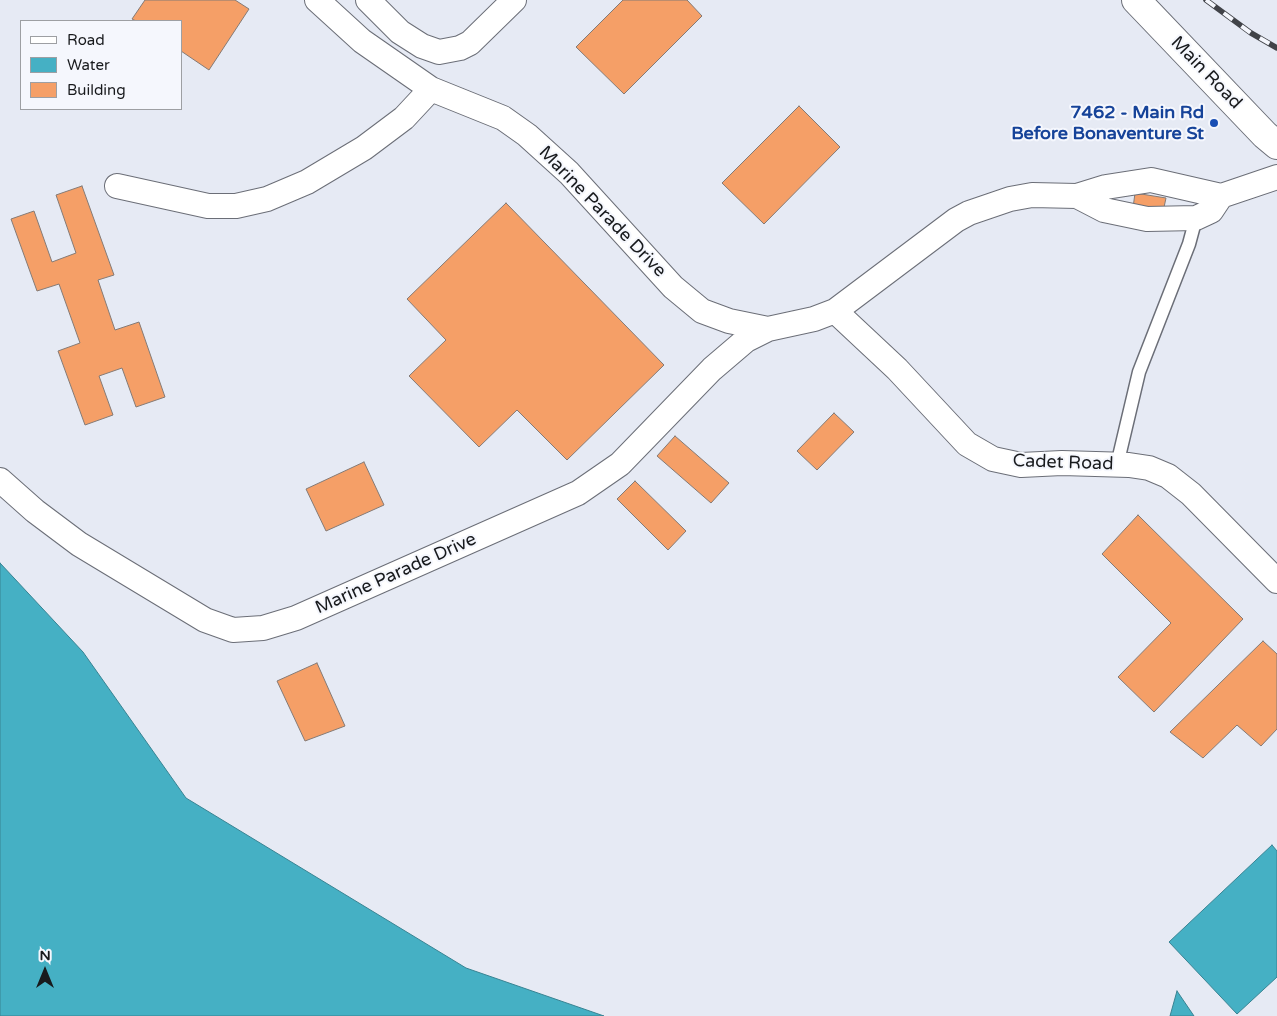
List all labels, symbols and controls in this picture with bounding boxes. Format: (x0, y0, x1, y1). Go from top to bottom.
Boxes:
legend (20, 20, 182, 110)
text: Road (67, 31, 105, 49)
street label: Main Road (1166, 32, 1246, 114)
text: Water (67, 56, 110, 74)
text: Building (67, 81, 126, 99)
place label: 7462 - Main Rd Before Bonaventure St (1011, 102, 1204, 144)
marker: 7462 - Main Rd Before Bonaventure St (1208, 117, 1220, 129)
street label: Marine Parade Drive (534, 142, 670, 282)
street label: Cadet Road (1012, 450, 1114, 476)
street label: Marine Parade Drive (312, 529, 480, 619)
north arrow (20, 946, 70, 996)
text: N (39, 947, 51, 964)

